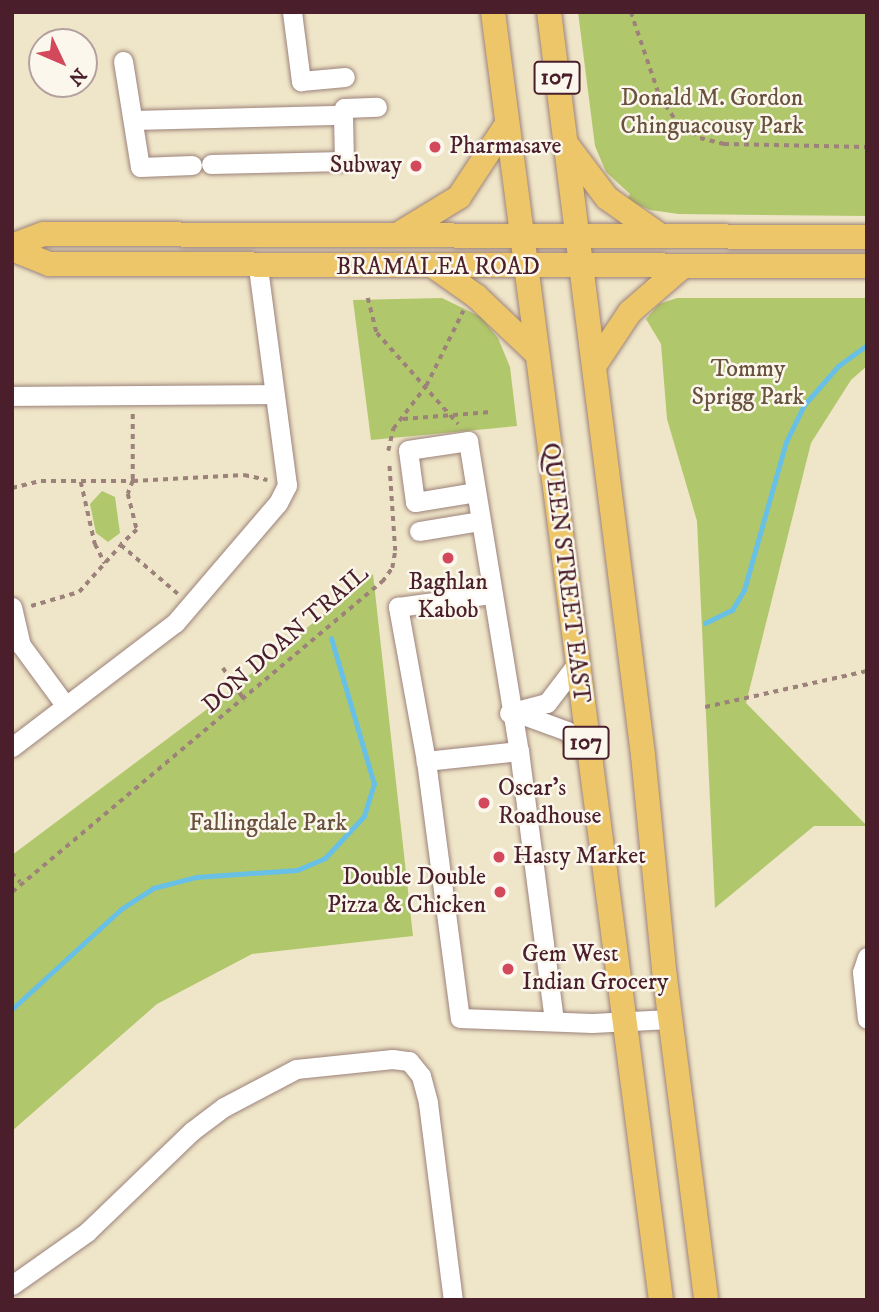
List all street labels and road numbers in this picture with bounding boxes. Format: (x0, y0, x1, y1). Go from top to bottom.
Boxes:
road number: 107 (532, 58, 582, 97)
street label: BRAMALEA ROAD (336, 254, 540, 282)
street label: QUEEN STREET EAST (535, 441, 595, 705)
street label: DON DOAN TRAIL (197, 560, 375, 720)
road number: 107 (562, 723, 610, 762)

